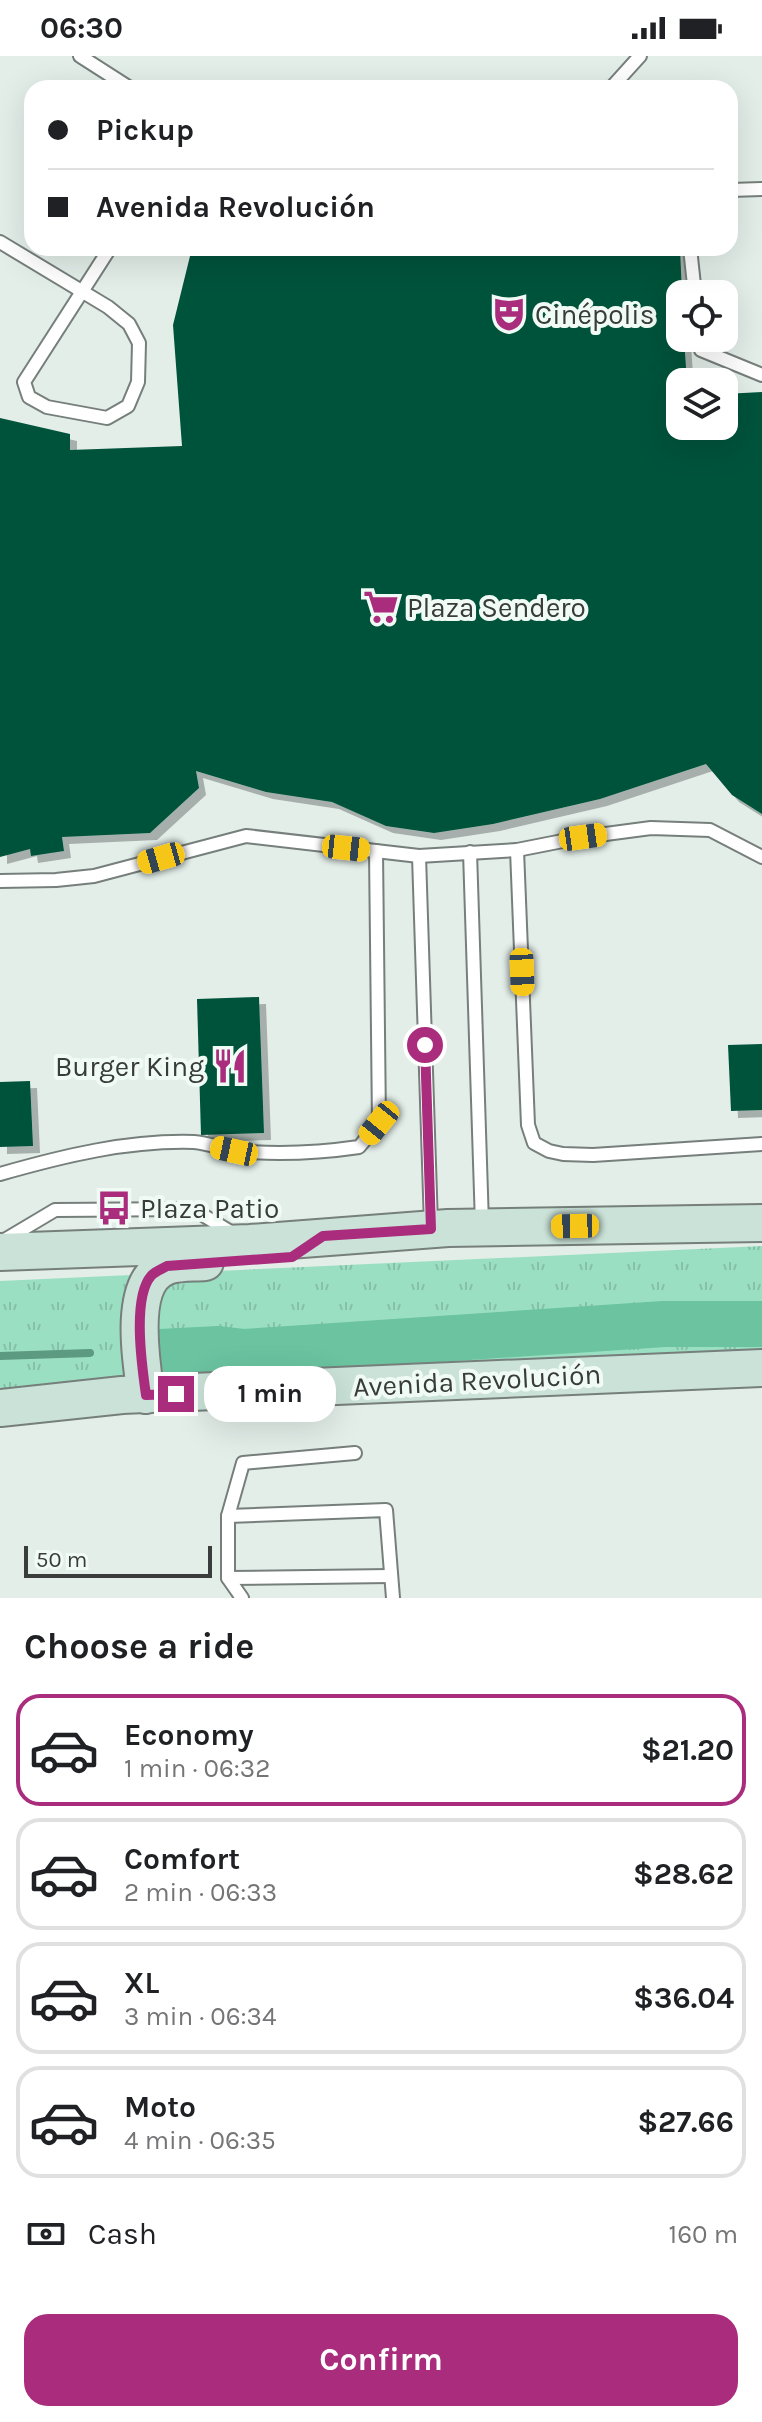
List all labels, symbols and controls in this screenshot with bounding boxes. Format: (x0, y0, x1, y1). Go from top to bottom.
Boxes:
text: 06:30 (40, 10, 123, 46)
text: Pickup (96, 112, 194, 148)
text: Avenida Revolución (96, 189, 375, 225)
map controls (666, 280, 738, 440)
button: locate (666, 280, 738, 352)
theatre icon: Cinépolis (490, 295, 528, 333)
place label: Cinépolis (535, 298, 654, 331)
button: layers (666, 368, 738, 440)
supermarket icon: Plaza Sendero (362, 588, 400, 626)
place label: Plaza Sendero (407, 591, 586, 624)
car (558, 822, 608, 852)
car (321, 834, 371, 862)
car (135, 840, 187, 876)
car (509, 948, 535, 996)
route start (407, 1027, 443, 1063)
restaurant icon: Burger King (211, 1047, 249, 1085)
place label: Burger King (55, 1050, 204, 1083)
car (355, 1097, 403, 1149)
car (208, 1134, 260, 1168)
bus stop icon: Plaza Patio (95, 1189, 133, 1227)
place label: Plaza Patio (140, 1192, 279, 1225)
car (551, 1214, 599, 1238)
street label: Avenida Revolución (352, 1358, 602, 1403)
callout: 1 min (204, 1366, 336, 1422)
route end (158, 1376, 194, 1412)
text: 1 min (237, 1378, 303, 1409)
scale bar (24, 1542, 212, 1578)
text: 50 m (36, 1547, 87, 1573)
text: Choose a ride (24, 1625, 254, 1667)
icon: car (28, 1714, 100, 1786)
text: Economy (124, 1717, 254, 1753)
text: $21.20 (641, 1732, 734, 1768)
text: 1 min · 06:32 (124, 1753, 270, 1784)
icon: car (28, 1838, 100, 1910)
text: Comfort (124, 1841, 240, 1877)
text: $28.62 (633, 1856, 734, 1892)
text: 2 min · 06:33 (124, 1877, 277, 1908)
icon: car (28, 1962, 100, 2034)
text: XL (124, 1965, 159, 2001)
text: $36.04 (633, 1980, 734, 2016)
text: 3 min · 06:34 (124, 2001, 276, 2032)
icon: car (28, 2086, 100, 2158)
text: Moto (124, 2089, 196, 2125)
text: $27.66 (637, 2104, 734, 2140)
text: 4 min · 06:35 (124, 2125, 276, 2156)
icon: cash (24, 2212, 68, 2256)
text: Cash (88, 2216, 157, 2252)
text: 160 m (669, 2219, 738, 2250)
button: Confirm (24, 2314, 738, 2406)

